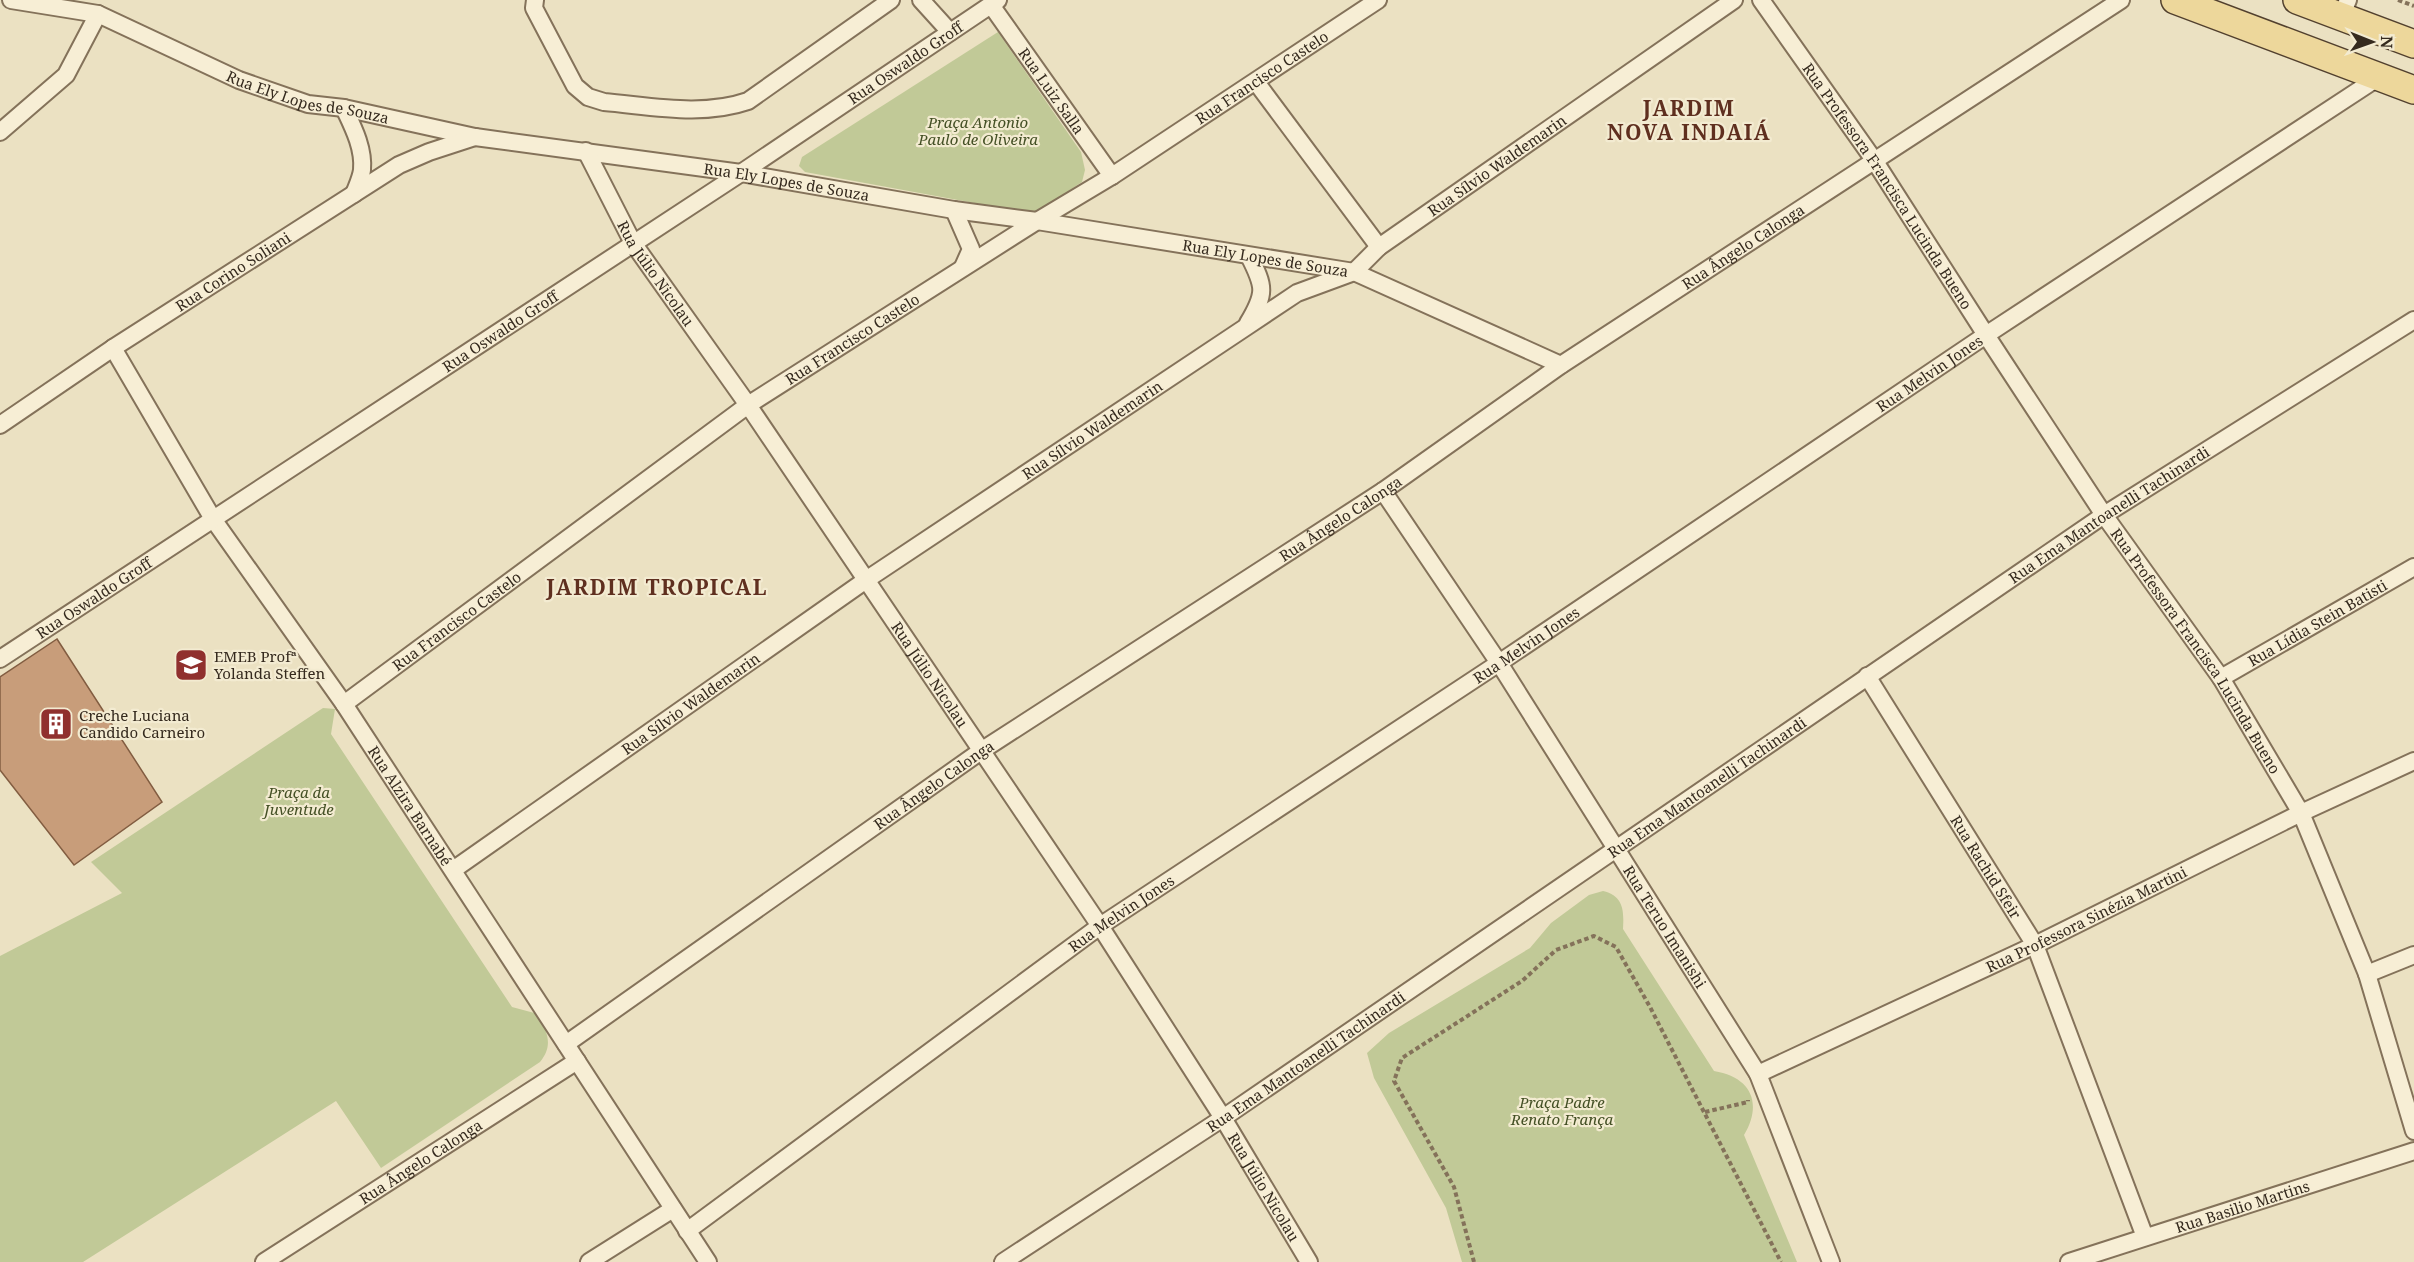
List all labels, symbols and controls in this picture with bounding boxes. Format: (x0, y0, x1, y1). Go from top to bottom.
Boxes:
north arrow (2342, 12, 2402, 72)
street label: Rua Oswaldo Groff (844, 16, 968, 108)
street label: Rua Francisco Castelo (1191, 26, 1332, 128)
text: N (2376, 36, 2398, 49)
street label: Rua Luiz Salla (1014, 44, 1089, 138)
street label: Rua Professora Francisca Lucinda Bueno (1798, 59, 1977, 313)
street label: Rua Ely Lopes de Souza (223, 66, 391, 128)
district label: JARDIM NOVA INDAIÁ (1607, 94, 1771, 146)
street label: Rua Sílvio Waldemarin (1423, 110, 1570, 220)
park label: Praça Antonio Paulo de Oliveira (917, 112, 1038, 149)
street label: Rua Ely Lopes de Souza (702, 158, 871, 205)
street label: Rua Ângelo Calonga (1678, 199, 1808, 294)
street label: Rua Júlio Nicolau (613, 217, 699, 330)
street label: Rua Corino Soliani (171, 227, 294, 316)
street label: Rua Ely Lopes de Souza (1181, 235, 1350, 281)
street label: Rua Oswaldo Groff (438, 285, 563, 376)
street label: Rua Francisco Castelo (781, 289, 923, 389)
street label: Rua Melvin Jones (1872, 330, 1986, 416)
street label: Rua Sílvio Waldemarin (1018, 375, 1166, 484)
street label: Rua Ema Mantoanelli Tachinardi (2005, 441, 2213, 587)
street label: Rua Ângelo Calonga (1275, 471, 1406, 566)
street label: Rua Professora Francisca Lucinda Bueno (2106, 524, 2285, 777)
street label: Rua Oswaldo Groff (32, 552, 157, 643)
street label: Rua Francisco Castelo (388, 566, 525, 675)
district label: JARDIM TROPICAL (545, 573, 768, 601)
street label: Rua Lídia Stein Batisti (2244, 575, 2391, 671)
street label: Rua Melvin Jones (1469, 602, 1583, 687)
street label: Rua Júlio Nicolau (887, 618, 973, 732)
place label: EMEB Profª Yolanda Steffen (213, 646, 325, 683)
school or university icon: EMEB Profª Yolanda Steffen (173, 647, 209, 683)
street label: Rua Sílvio Waldemarin (617, 648, 764, 759)
place label: Creche Luciana Candido Carneiro (79, 705, 205, 742)
building icon: Creche Luciana Candido Carneiro (38, 706, 74, 742)
street label: Rua Ema Mantoanelli Tachinardi (1604, 712, 1810, 862)
street label: Rua Ângelo Calonga (870, 735, 998, 834)
street label: Rua Alzira Barnabé (364, 742, 457, 869)
park label: Praça da Juventude (261, 782, 334, 819)
street label: Rua Rachid Sfeir (1946, 811, 2026, 922)
street label: Rua Professora Sinézia Martini (1983, 861, 2190, 977)
street label: Rua Teruo Imanishi (1619, 862, 1711, 992)
street label: Rua Melvin Jones (1064, 870, 1178, 956)
street label: Rua Ema Mantoanelli Tachinardi (1202, 986, 1409, 1136)
park label: Praça Padre Renato França (1510, 1092, 1613, 1129)
street label: Rua Ângelo Calonga (355, 1115, 486, 1208)
street label: Rua Júlio Nicolau (1224, 1129, 1305, 1245)
street label: Rua Basilio Martins (2173, 1175, 2312, 1237)

